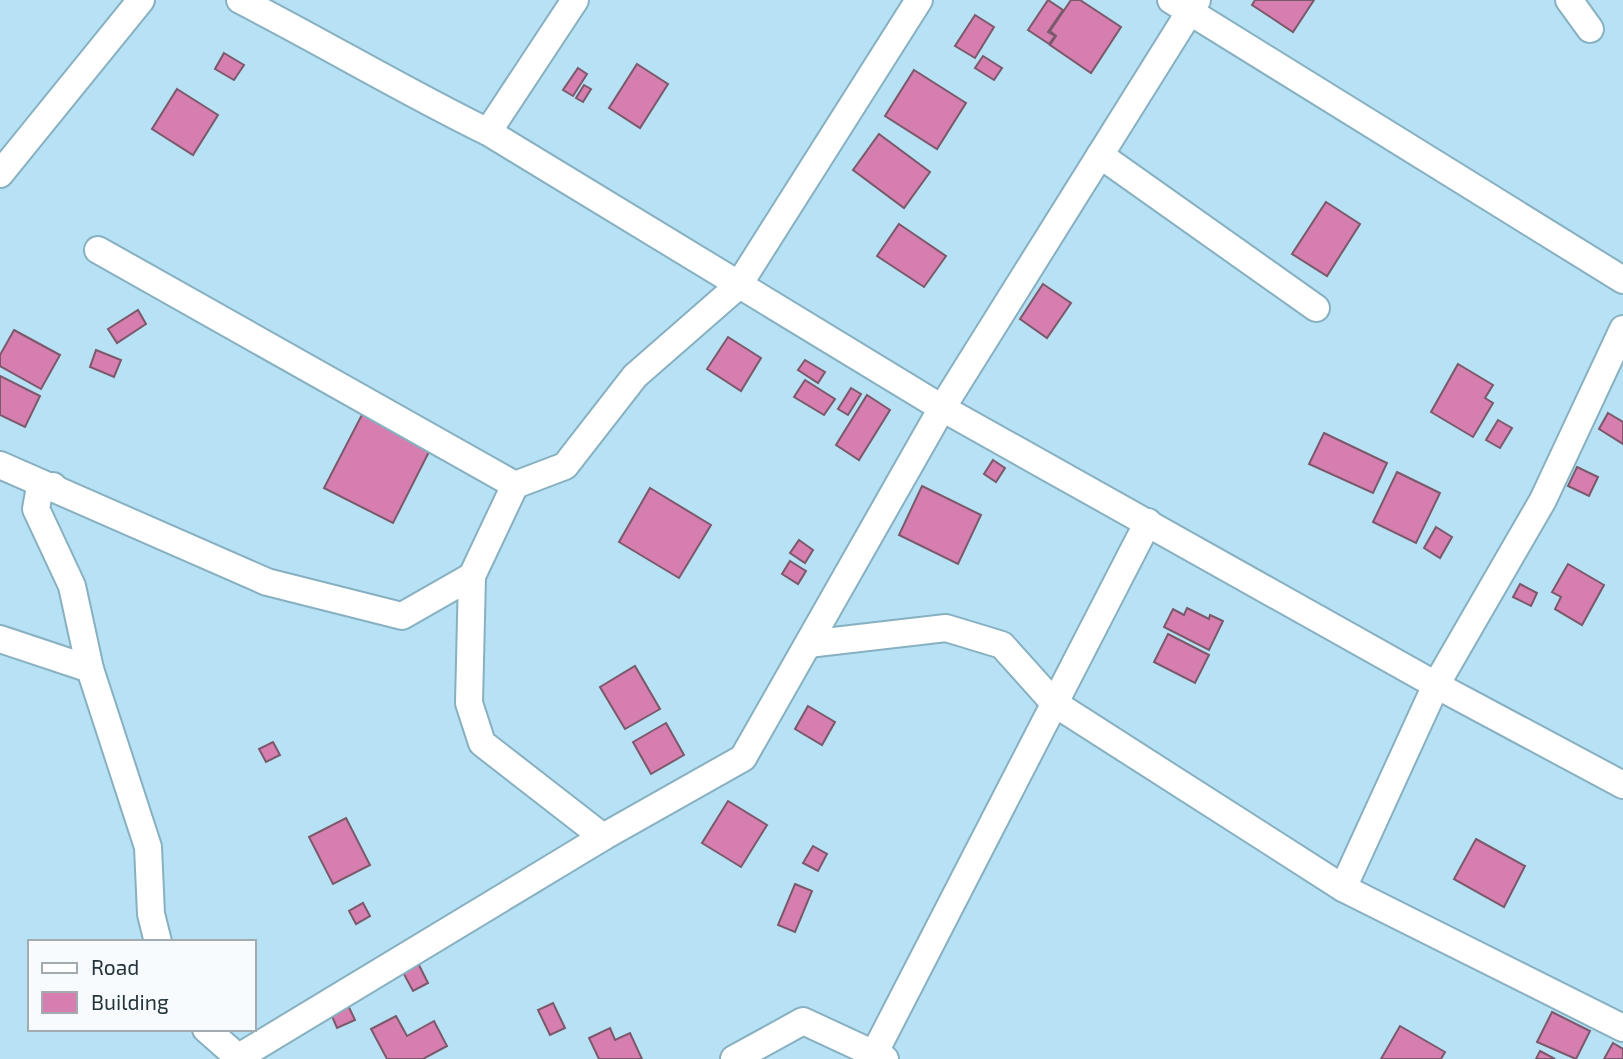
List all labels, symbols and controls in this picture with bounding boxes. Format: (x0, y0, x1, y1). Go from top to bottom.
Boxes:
legend (28, 940, 256, 1031)
text: Road (91, 954, 139, 979)
text: Building (91, 989, 169, 1014)

